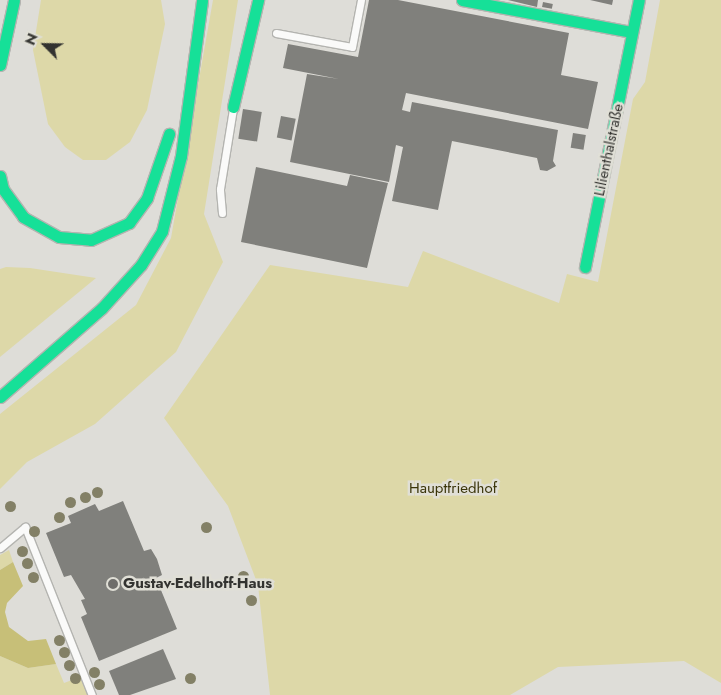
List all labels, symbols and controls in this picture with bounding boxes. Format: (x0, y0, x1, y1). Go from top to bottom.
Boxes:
north arrow (20, 20, 70, 70)
text: N (20, 30, 43, 48)
street label: Lilienthalstraße (590, 102, 628, 198)
park label: Hauptfriedhof (409, 480, 497, 498)
place label: Gustav-Edelhoff-Haus (123, 575, 272, 593)
marker: Gustav-Edelhoff-Haus (107, 578, 119, 590)

